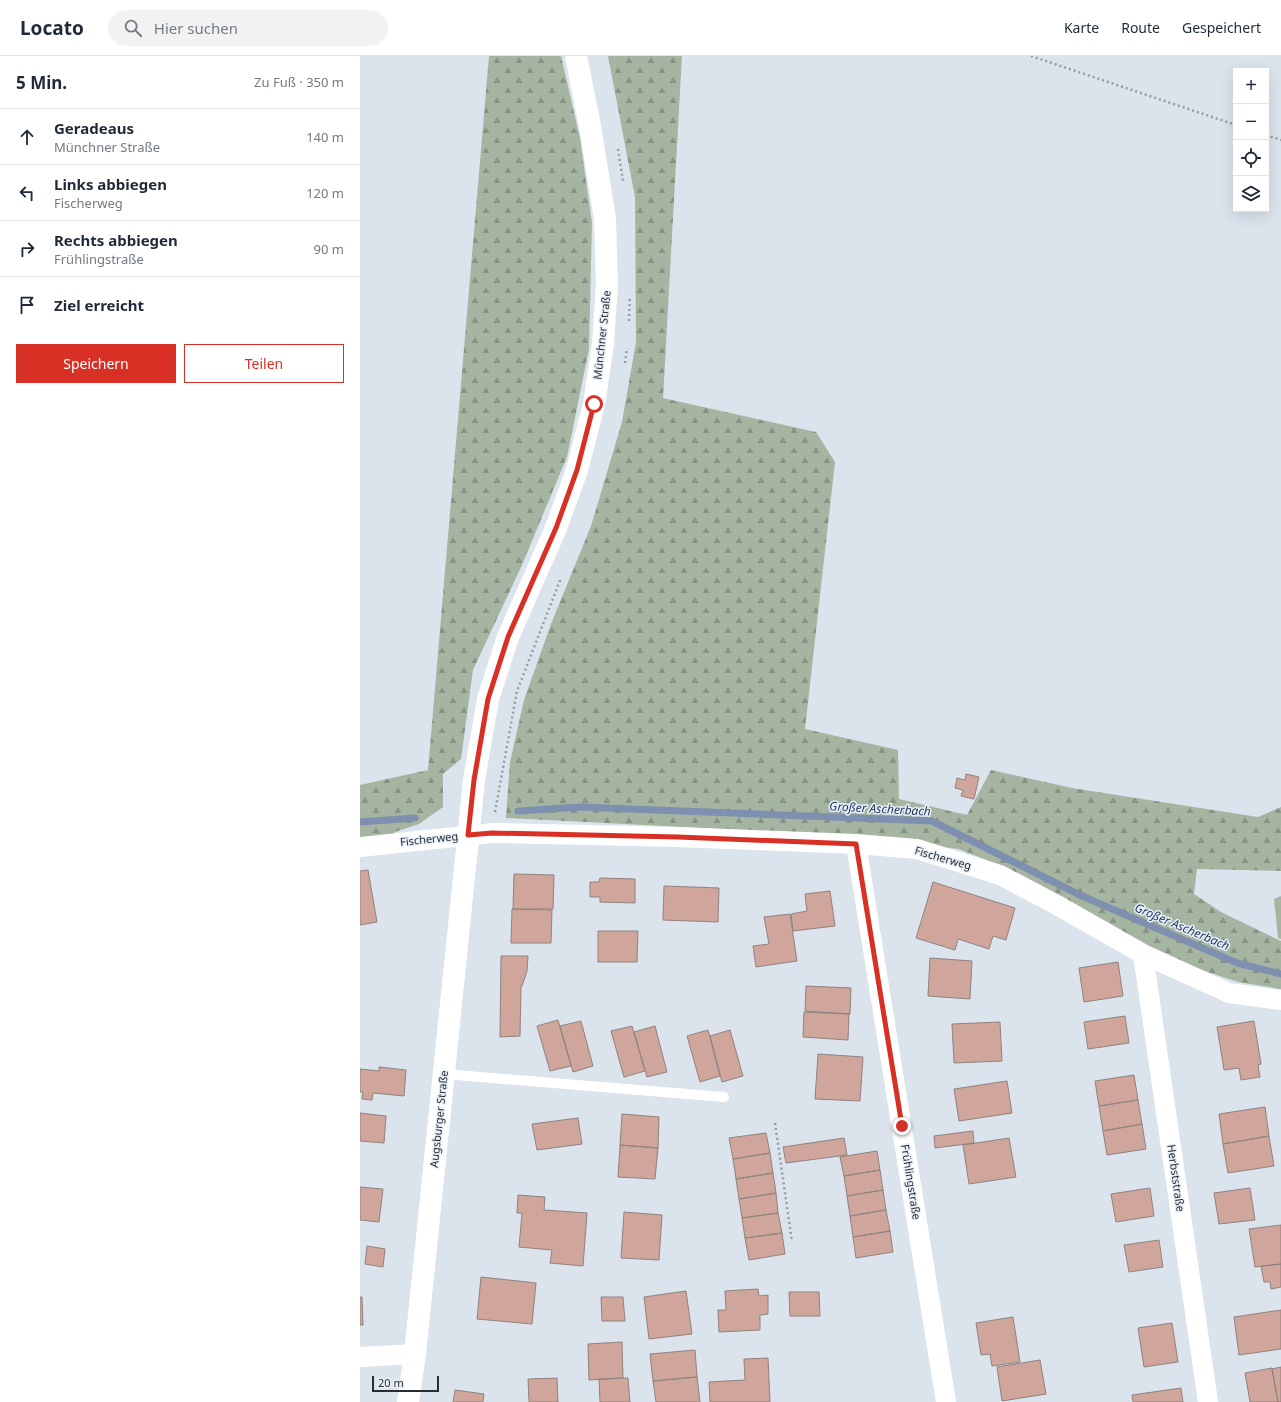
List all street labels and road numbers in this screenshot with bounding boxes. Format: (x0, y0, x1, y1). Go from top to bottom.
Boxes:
street label: Münchner Straße (589, 290, 614, 380)
street label: Fischerweg (399, 828, 459, 849)
street label: Fischerweg (913, 842, 973, 873)
street label: Augsburger Straße (426, 1069, 451, 1168)
street label: Frühlingstraße (898, 1143, 925, 1221)
street label: Herbststraße (1164, 1143, 1189, 1213)

